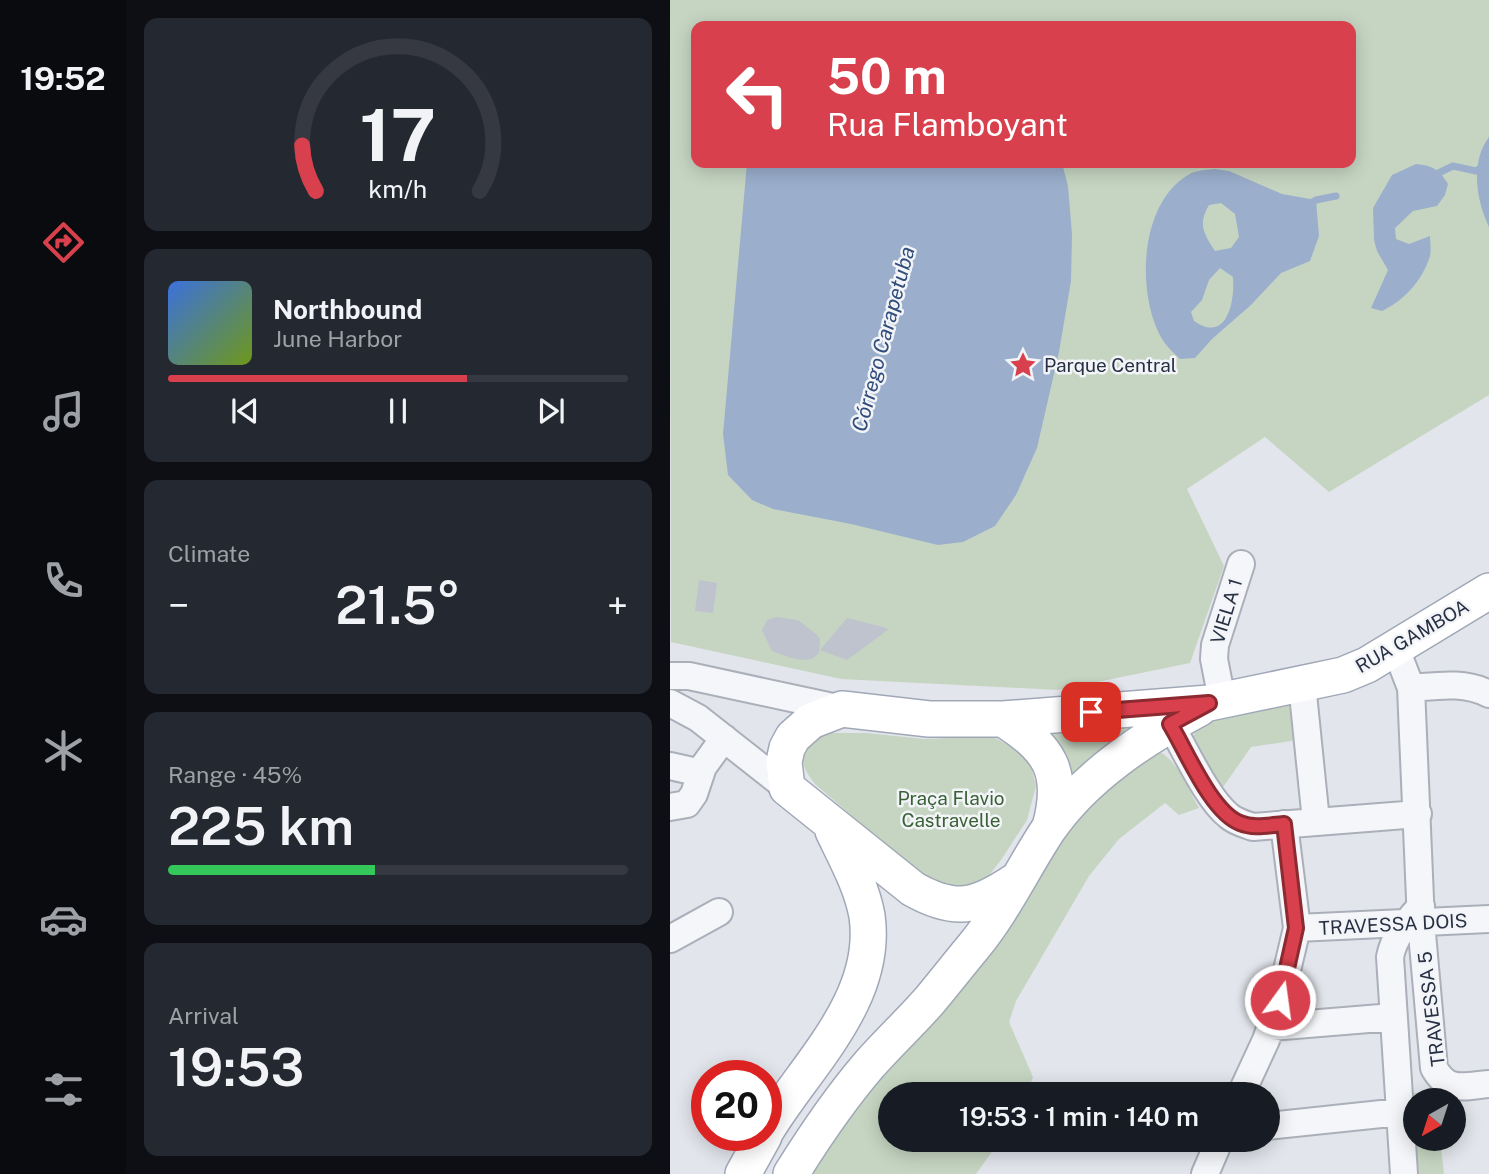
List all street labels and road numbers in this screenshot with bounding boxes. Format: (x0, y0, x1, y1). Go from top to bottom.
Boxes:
street label: VIELA 1 (1206, 576, 1246, 646)
street label: RUA GAMBOA (1352, 595, 1472, 677)
street label: TRAVESSA DOIS (1318, 909, 1468, 939)
street label: TRAVESSA 5 (1413, 950, 1449, 1068)

